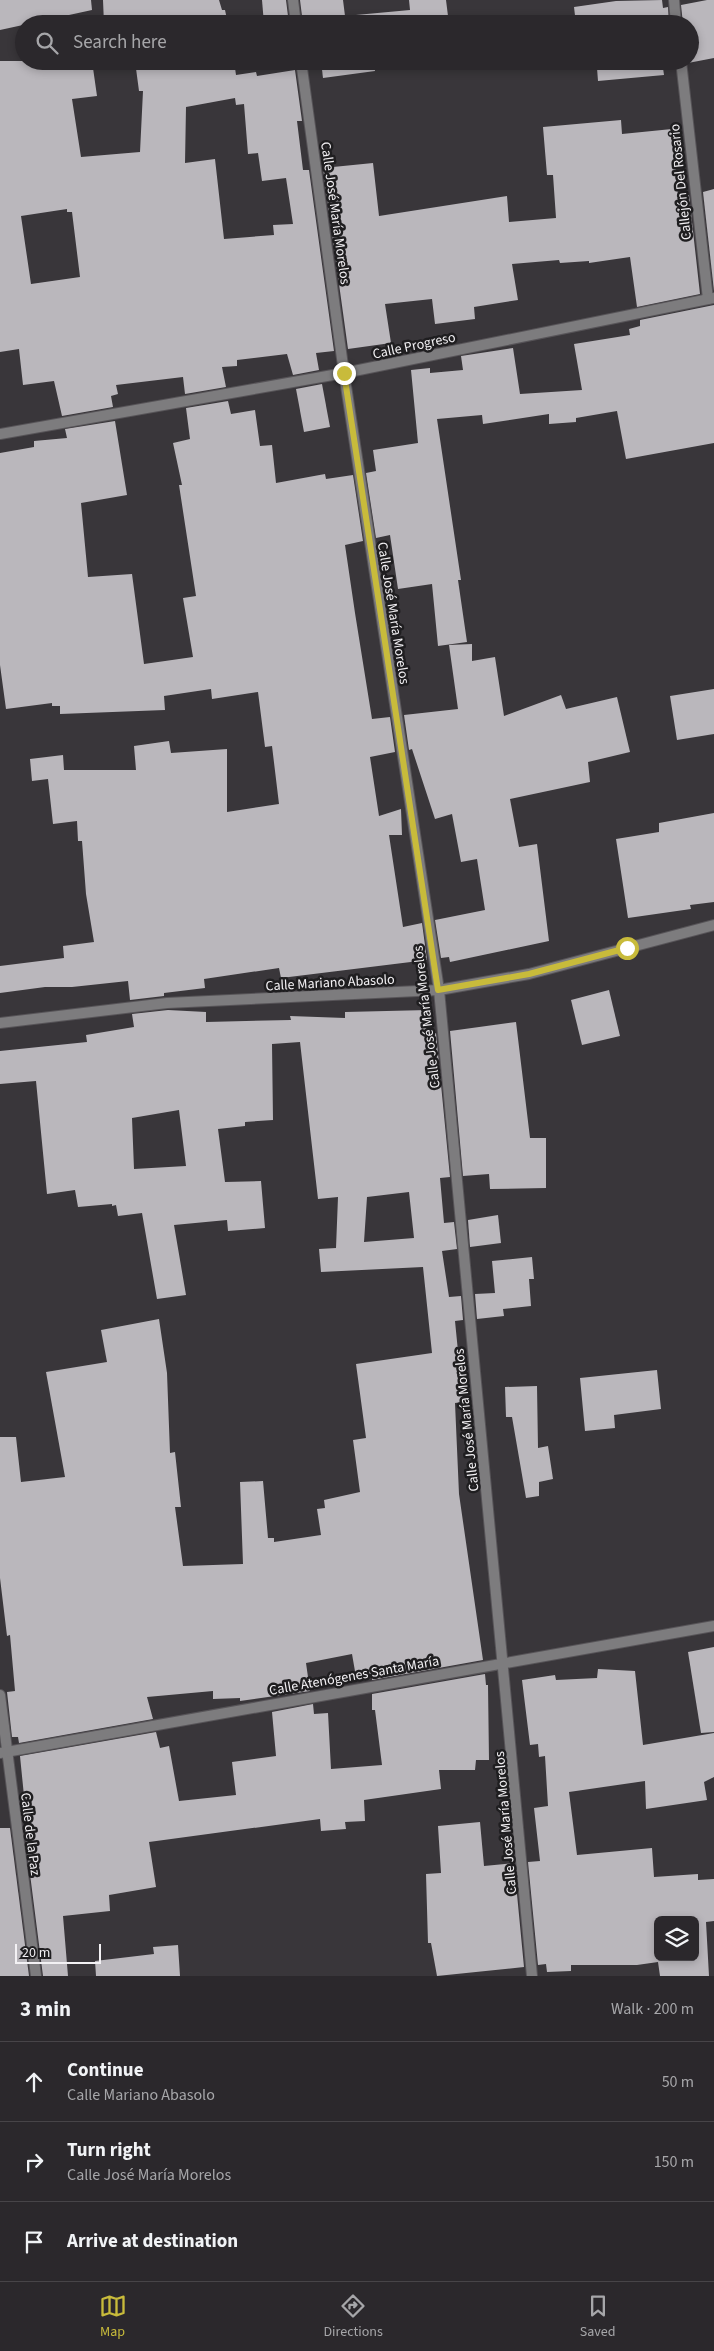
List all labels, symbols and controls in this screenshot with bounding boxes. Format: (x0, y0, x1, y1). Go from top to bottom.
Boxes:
search box (15, 15, 699, 70)
icon: search (33, 29, 61, 57)
text: Search here (73, 29, 167, 56)
street label: Callejón Del Rosario (665, 123, 697, 241)
street label: Calle José María Morelos (315, 141, 355, 286)
street label: Calle Progreso (371, 327, 458, 365)
route end (333, 362, 356, 385)
street label: Calle José María Morelos (372, 541, 414, 686)
route start (616, 937, 639, 960)
street label: Calle José María Morelos (408, 944, 446, 1089)
street label: Calle Mariano Abasolo (265, 970, 395, 996)
street label: Calle José María Morelos (450, 1347, 484, 1492)
street label: Calle Atenógenes Santa María (268, 1651, 441, 1701)
street label: Calle José María Morelos (490, 1750, 522, 1895)
street label: Calle de la Paz (15, 1792, 45, 1877)
map controls (654, 1916, 699, 1961)
button: layers (654, 1916, 699, 1961)
scale bar (15, 1941, 101, 1964)
text: 20 m (22, 1943, 50, 1963)
text: 3 min (20, 1994, 71, 2024)
text: Walk · 200 m (611, 1998, 694, 2020)
text: Continue (67, 2057, 144, 2084)
icon: ahead (20, 2068, 48, 2096)
text: 50 m (662, 2071, 694, 2093)
text: Calle Mariano Abasolo (67, 2084, 215, 2106)
text: Turn right (67, 2137, 151, 2164)
icon: right (20, 2148, 48, 2176)
text: 150 m (654, 2151, 694, 2173)
text: Calle José María Morelos (67, 2164, 231, 2186)
icon: arrive (20, 2228, 48, 2256)
text: Arrive at destination (67, 2228, 238, 2255)
tab: Map (99, 2292, 127, 2342)
tab: Directions (324, 2292, 383, 2342)
tab: Saved (580, 2292, 615, 2342)

